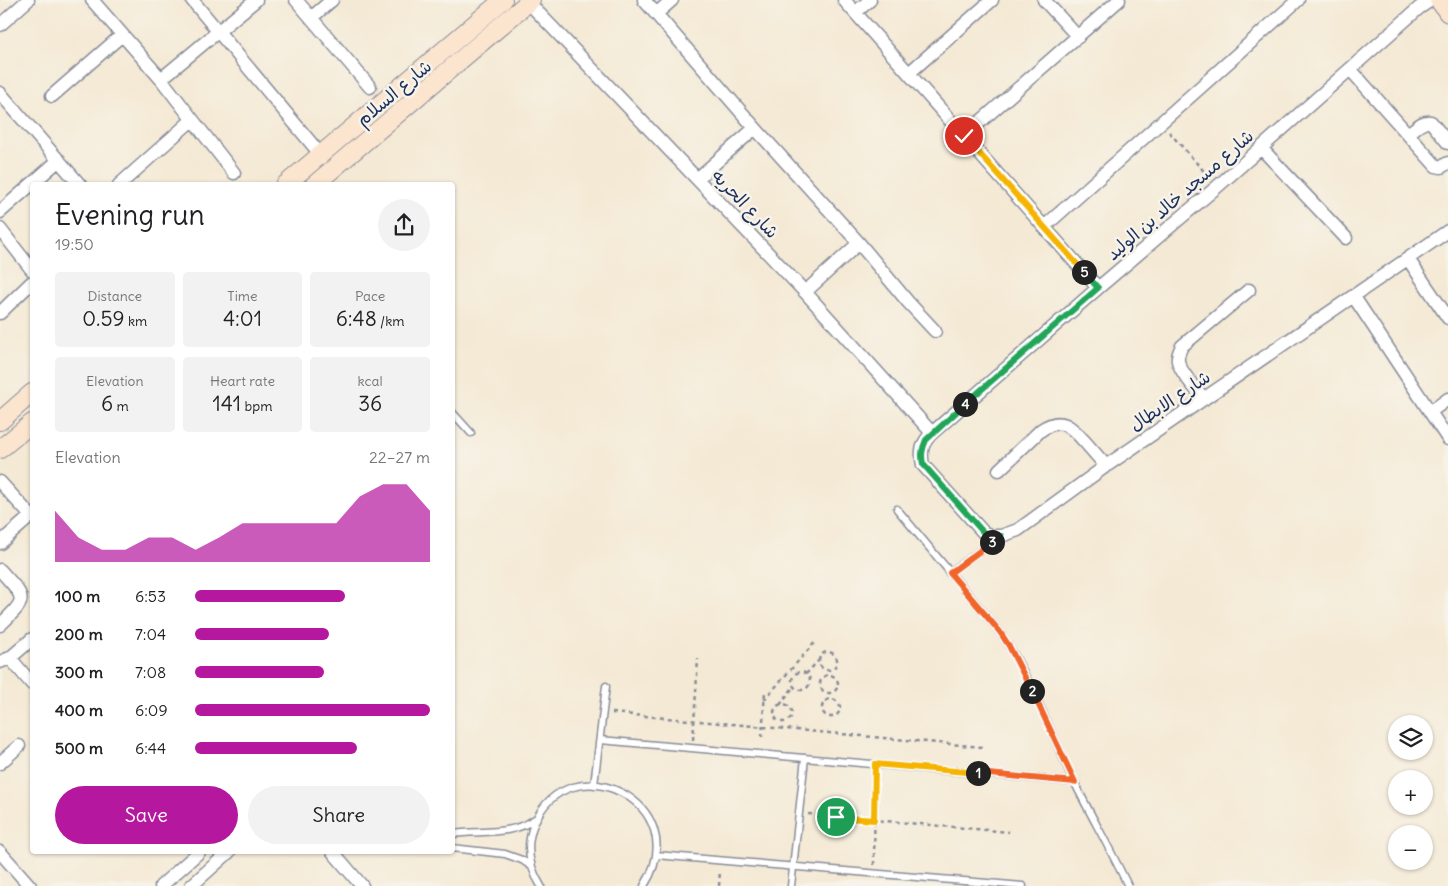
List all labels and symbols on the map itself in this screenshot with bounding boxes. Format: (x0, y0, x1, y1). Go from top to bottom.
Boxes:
street label: شارع السلام (351, 54, 438, 133)
pin (943, 115, 985, 157)
street label: شارع مسجد خالد بن الوليد (1101, 124, 1259, 266)
street label: شارع الحريه (706, 164, 784, 244)
pin: 5 (1072, 260, 1096, 284)
street label: شارع الابطال (1125, 365, 1215, 437)
pin: 4 (952, 392, 978, 416)
pin: 3 (980, 530, 1004, 554)
pin: 2 (1020, 678, 1044, 704)
pin: 1 (966, 760, 990, 786)
pin (815, 796, 857, 838)

